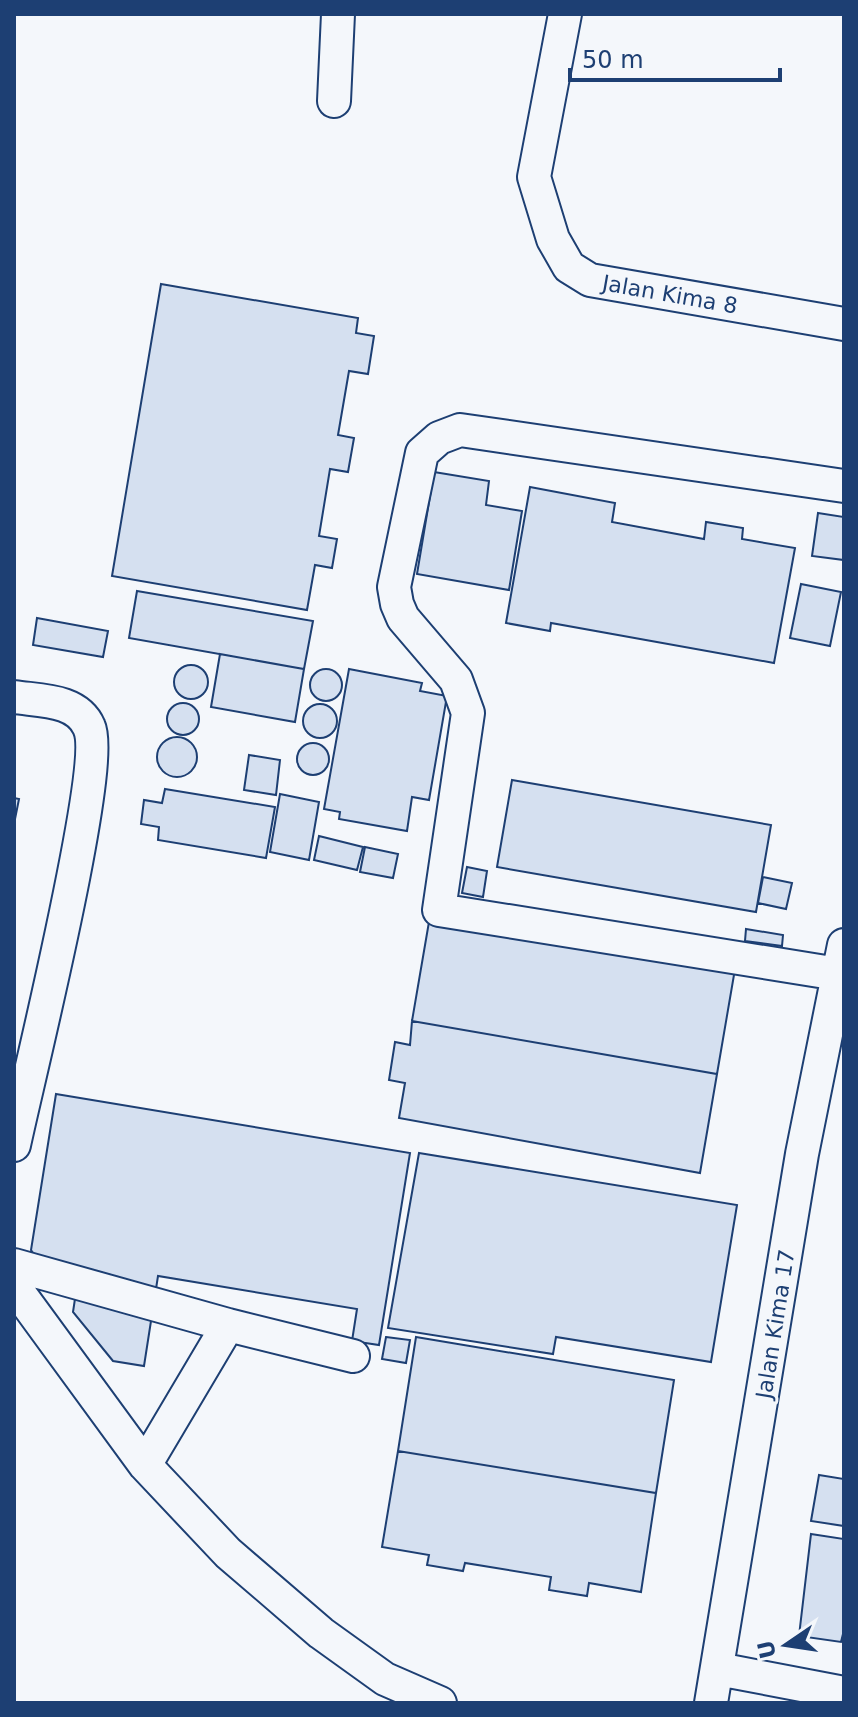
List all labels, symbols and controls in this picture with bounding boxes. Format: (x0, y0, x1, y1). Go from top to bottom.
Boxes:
scale bar (570, 32, 780, 82)
text: 50 m (582, 46, 644, 74)
street label: Jalan Kima 8 (598, 270, 740, 319)
street label: Jalan Kima 17 (751, 1248, 800, 1403)
north arrow (746, 1605, 826, 1685)
text: U (753, 1638, 781, 1661)

